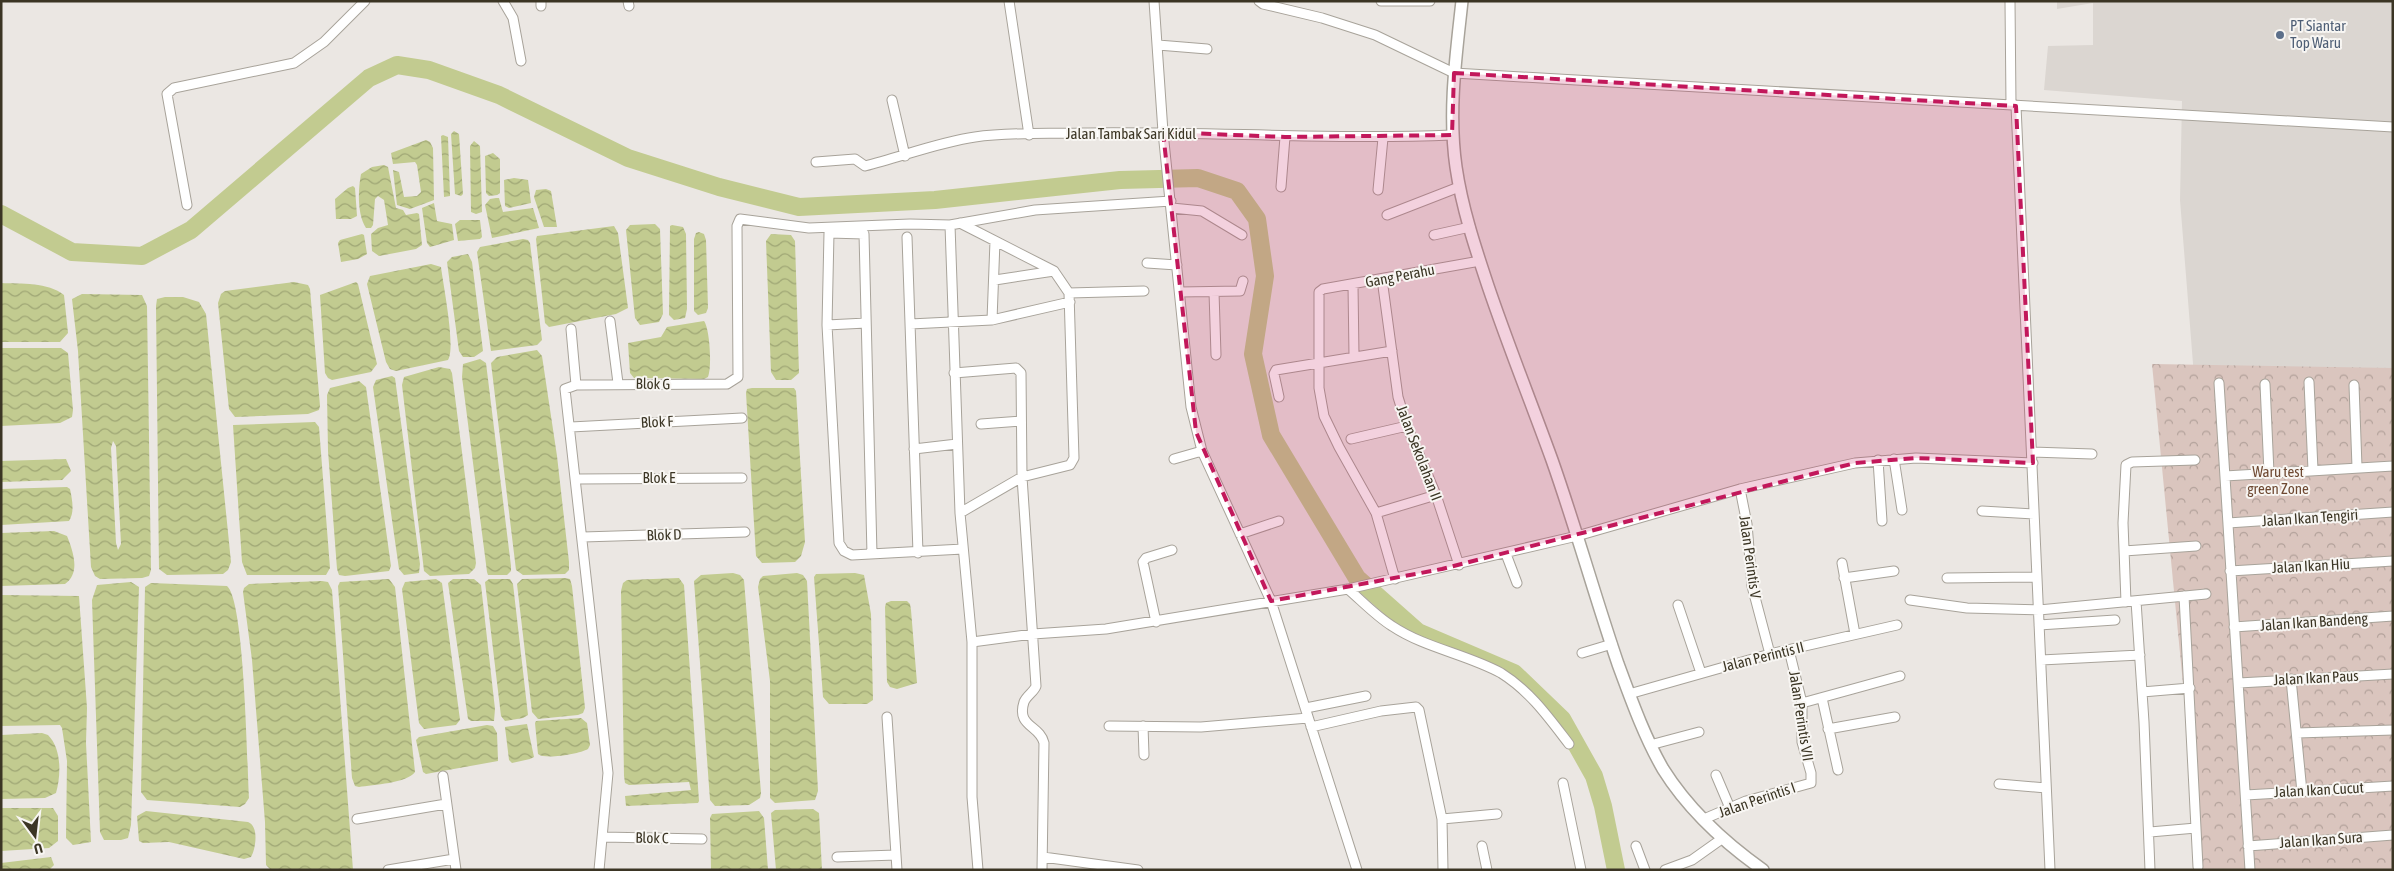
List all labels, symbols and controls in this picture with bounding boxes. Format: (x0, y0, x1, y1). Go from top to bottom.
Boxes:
place label: PT Siantar Top Waru (2290, 17, 2346, 51)
marker: PT Siantar Top Waru (2274, 29, 2286, 41)
street label: Jalan Tambak Sari Kidul (1066, 125, 1196, 142)
street label: Gang Perahu (1364, 260, 1436, 291)
street label: Blok G (636, 375, 670, 392)
street label: Jalan Sekolahan II (1393, 403, 1445, 503)
street label: Blok F (640, 412, 674, 431)
park label: Waru test green Zone (2247, 463, 2309, 497)
street label: Blok E (642, 469, 676, 486)
street label: Jalan Ikan Tengiri (2261, 506, 2359, 529)
street label: Jalan Perintis V (1736, 514, 1765, 600)
street label: Blok D (646, 525, 682, 544)
street label: Jalan Ikan Hiu (2271, 555, 2350, 576)
street label: Jalan Ikan Bandeng (2260, 609, 2369, 634)
street label: Jalan Perintis II (1720, 638, 1806, 675)
street label: Jalan Ikan Paus (2273, 667, 2359, 688)
street label: Jalan Perintis VII (1786, 669, 1817, 762)
street label: Jalan Perintis I (1716, 778, 1798, 821)
street label: Jalan Ikan Cucut (2274, 779, 2364, 800)
north arrow (10, 811, 60, 861)
street label: Jalan Ikan Sura (2279, 828, 2363, 851)
street label: Blok C (635, 829, 669, 846)
text: U (32, 840, 44, 857)

